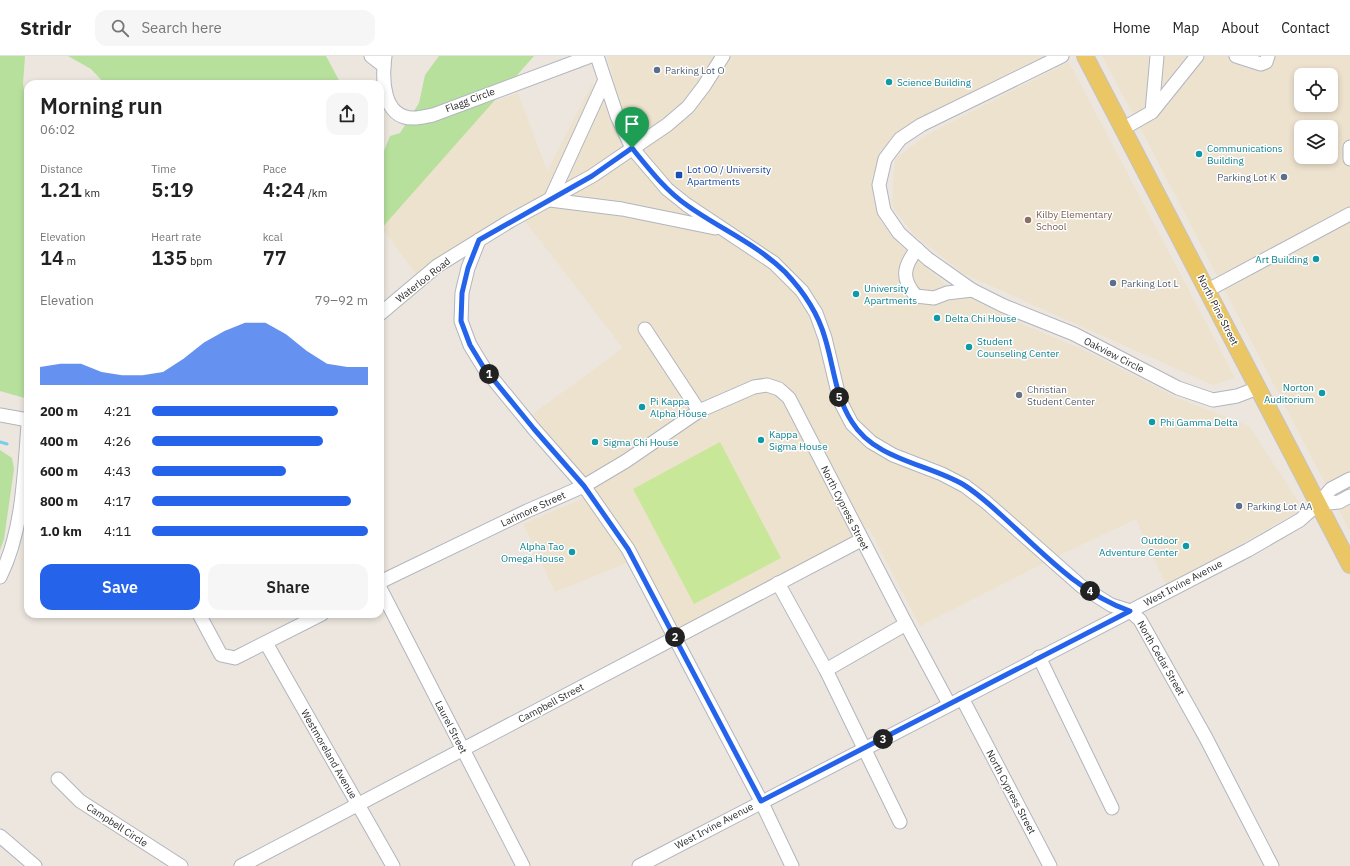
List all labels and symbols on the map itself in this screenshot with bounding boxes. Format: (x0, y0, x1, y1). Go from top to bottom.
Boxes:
place label: Parking Lot O (665, 64, 725, 77)
marker: Parking Lot O (652, 65, 662, 75)
place label: Science Building (897, 76, 972, 89)
marker: Science Building (884, 77, 894, 87)
street label: Flagg Circle (443, 84, 497, 115)
pin (615, 107, 649, 148)
place label: Communications Building (1207, 142, 1283, 167)
marker: Communications Building (1194, 149, 1204, 159)
place label: Lot OO / University Apartments (687, 163, 771, 188)
marker: Lot OO / University Apartments (674, 170, 684, 180)
place label: Parking Lot K (1217, 171, 1277, 184)
marker: Parking Lot K (1279, 172, 1289, 182)
place label: Kilby Elementary School (1036, 208, 1112, 233)
marker: Kilby Elementary School (1023, 215, 1033, 225)
place label: Art Building (1255, 253, 1309, 266)
marker: Art Building (1311, 254, 1321, 264)
street label: Waterloo Road (393, 255, 453, 305)
street label: North Pine Street (1195, 273, 1242, 348)
place label: Parking Lot L (1121, 277, 1178, 290)
marker: Parking Lot L (1108, 278, 1118, 288)
place label: University Apartments (864, 282, 917, 307)
marker: University Apartments (851, 289, 861, 299)
place label: Delta Chi House (945, 312, 1017, 325)
marker: Delta Chi House (932, 313, 942, 323)
street label: Oakview Circle (1082, 334, 1147, 376)
place label: Student Counseling Center (977, 335, 1059, 360)
marker: Student Counseling Center (964, 342, 974, 352)
pin: 1 (479, 364, 499, 384)
place label: Norton Auditorium (1264, 381, 1314, 406)
place label: Christian Student Center (1027, 383, 1095, 408)
pin: 5 (829, 387, 849, 407)
marker: Norton Auditorium (1317, 388, 1327, 398)
marker: Christian Student Center (1014, 390, 1024, 400)
place label: Pi Kappa Alpha House (650, 395, 708, 420)
marker: Pi Kappa Alpha House (637, 402, 647, 412)
place label: Phi Gamma Delta (1160, 416, 1238, 429)
marker: Phi Gamma Delta (1147, 417, 1157, 427)
place label: Kappa Sigma House (769, 428, 828, 453)
marker: Kappa Sigma House (756, 435, 766, 445)
place label: Sigma Chi House (603, 436, 679, 449)
marker: Sigma Chi House (590, 437, 600, 447)
street label: North Cypress Street (818, 463, 872, 553)
street label: Larimore Street (499, 488, 568, 530)
place label: Parking Lot AA (1247, 500, 1313, 513)
marker: Parking Lot AA (1234, 501, 1244, 511)
place label: Outdoor Adventure Center (1099, 534, 1178, 559)
place label: Alpha Tao Omega House (501, 540, 565, 565)
marker: Outdoor Adventure Center (1181, 541, 1191, 551)
marker: Alpha Tao Omega House (567, 547, 577, 557)
street label: West Irvine Avenue (1142, 557, 1225, 609)
pin: 4 (1080, 581, 1100, 601)
street label: North Cedar Street (1134, 618, 1188, 698)
pin: 2 (665, 627, 685, 647)
street label: Campbell Street (516, 680, 587, 726)
street label: Laurel Street (432, 698, 470, 756)
street label: Westmoreland Avenue (298, 707, 360, 802)
pin: 3 (873, 729, 893, 749)
street label: North Cypress Street (983, 748, 1039, 837)
street label: Campbell Circle (84, 800, 151, 850)
street label: West Irvine Avenue (673, 800, 756, 852)

